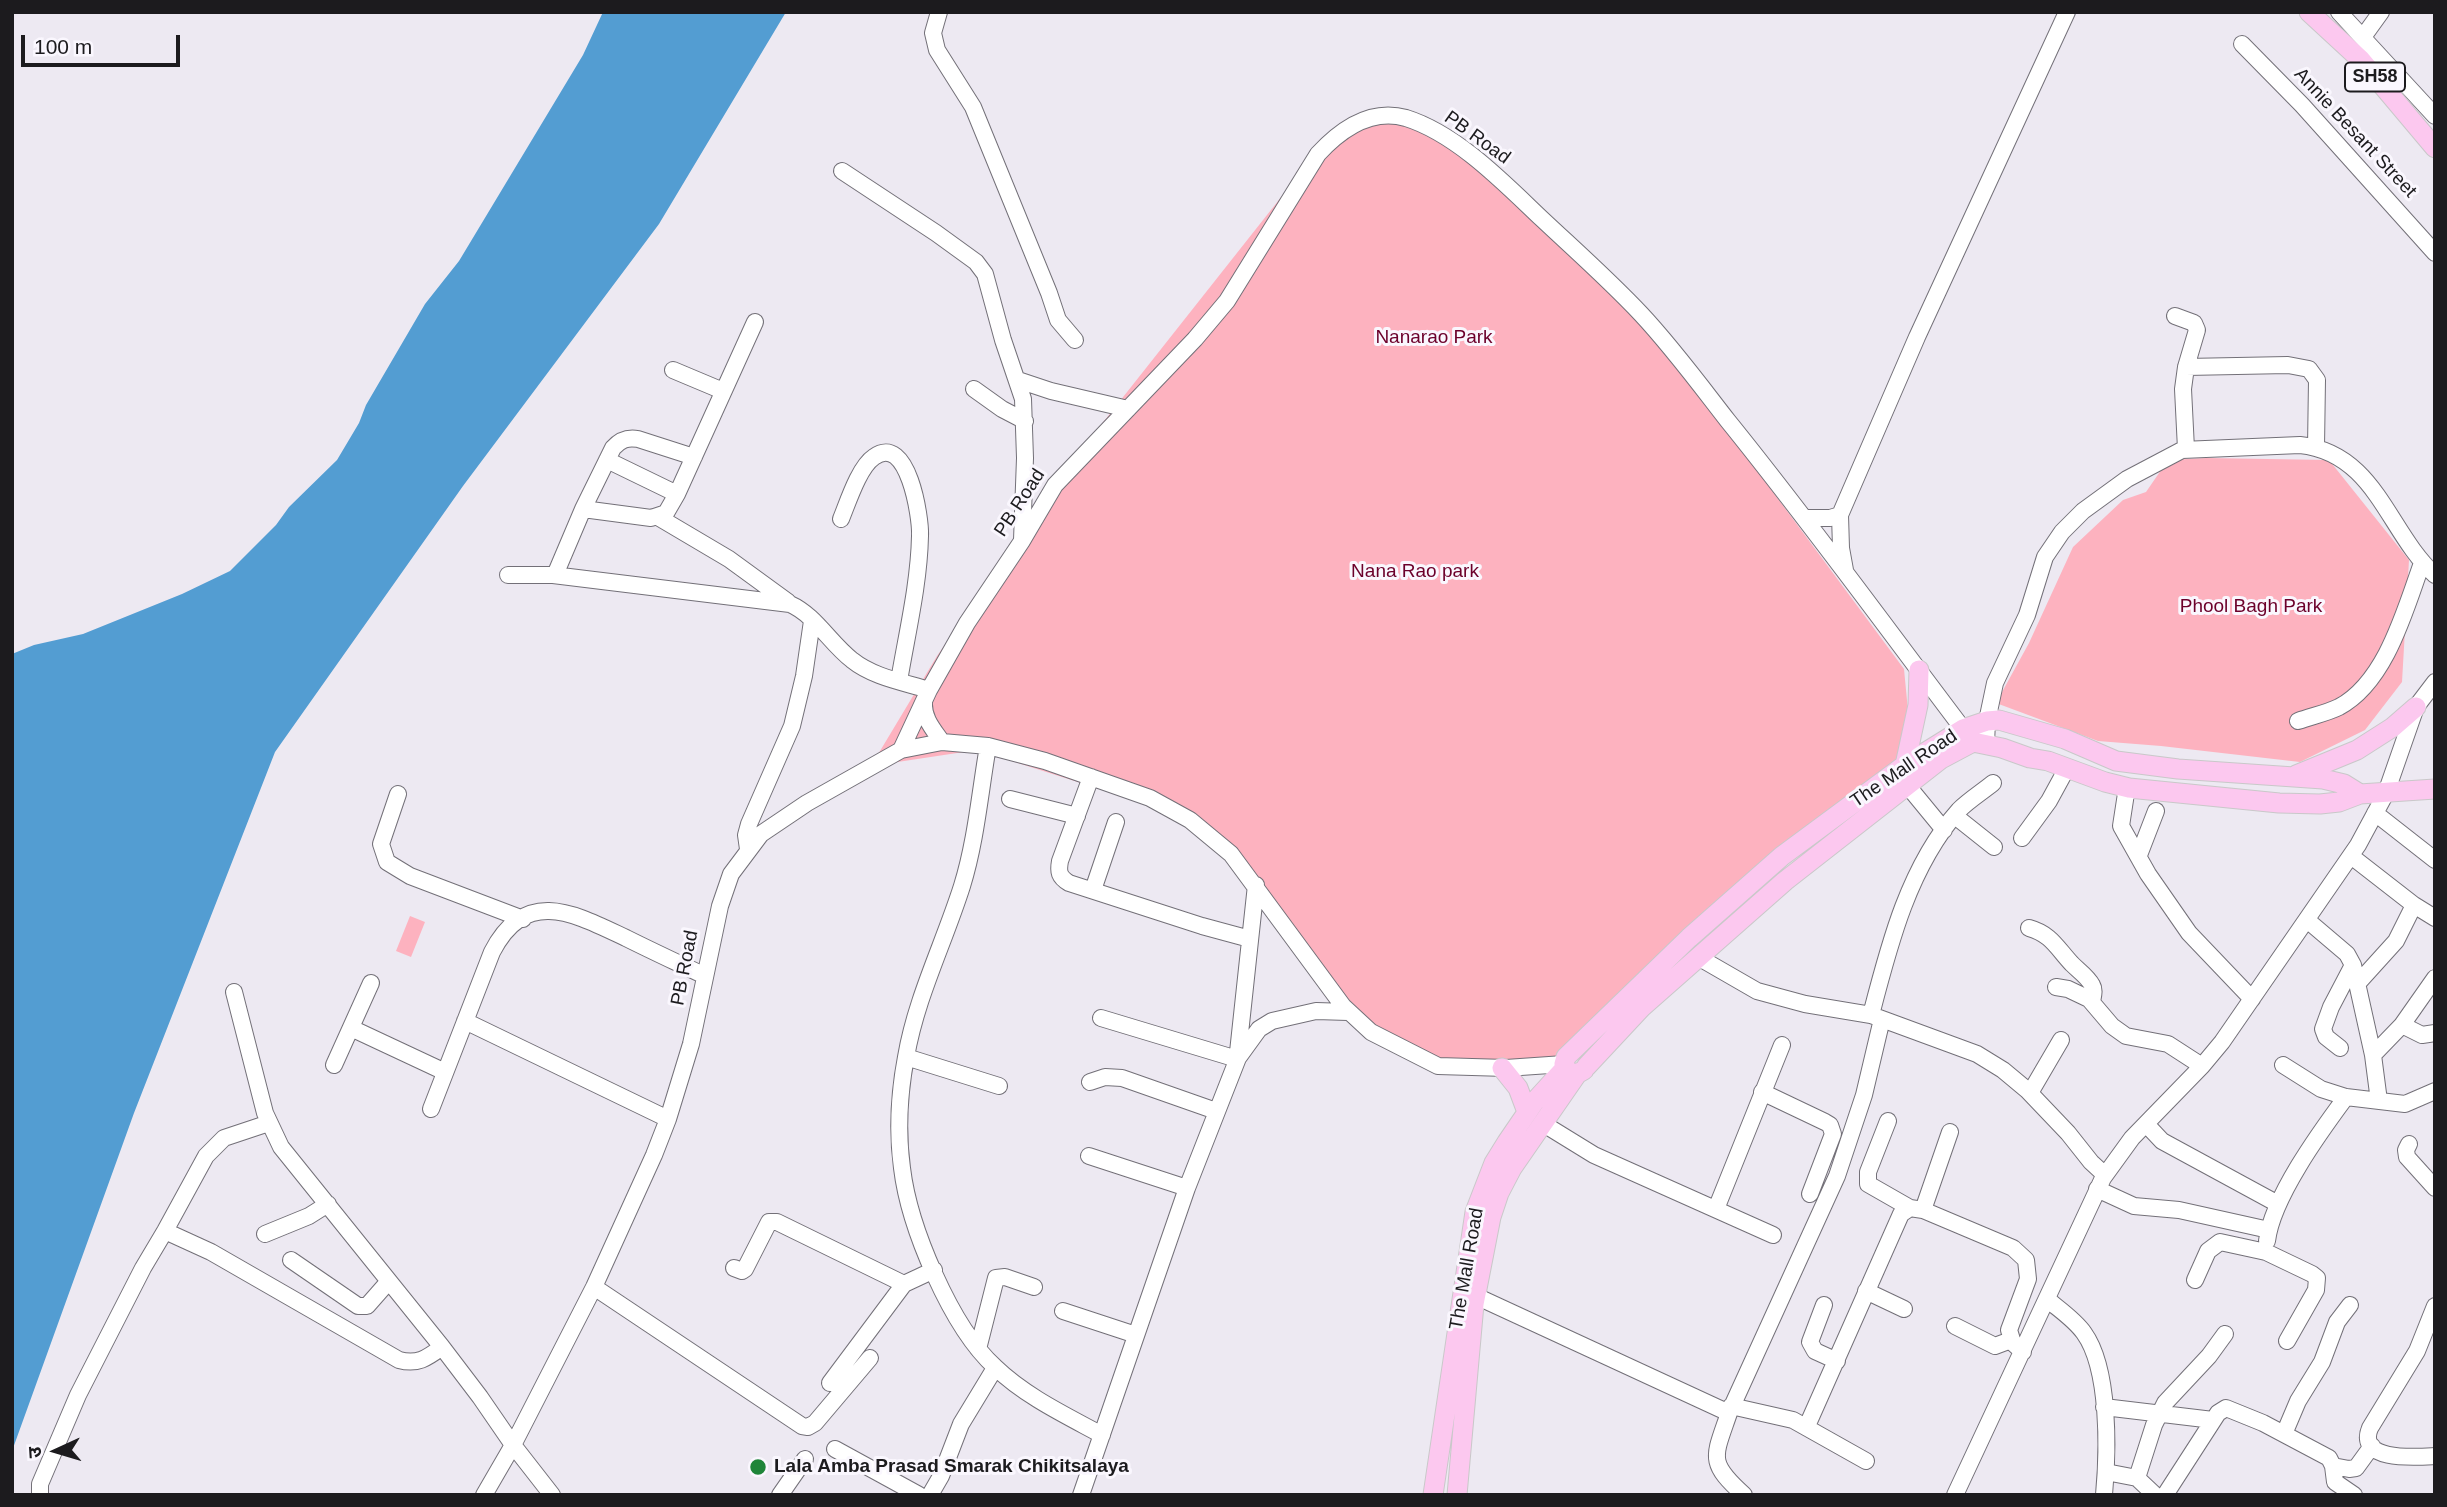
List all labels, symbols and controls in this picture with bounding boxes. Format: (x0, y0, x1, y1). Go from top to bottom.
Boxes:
scale bar (24, 21, 184, 65)
text: 100 m (34, 35, 92, 58)
road number: SH58 (2345, 62, 2405, 92)
street label: Annie Besant Street (2289, 63, 2421, 203)
street label: PB Road (1440, 106, 1514, 170)
park label: Nanarao Park (1375, 327, 1493, 349)
street label: PB Road (990, 465, 1050, 541)
park label: Nana Rao park (1351, 561, 1479, 583)
park label: Phool Bagh Park (2180, 596, 2322, 618)
street label: The Mall Road (1846, 725, 1962, 813)
street label: PB Road (667, 929, 703, 1007)
street label: The Mall Road (1445, 1206, 1489, 1332)
north arrow (21, 1416, 91, 1486)
text: उ (24, 1446, 45, 1459)
place label: Lala Amba Prasad Smarak Chikitsalaya (774, 1456, 1129, 1478)
marker: Lala Amba Prasad Smarak Chikitsalaya (748, 1457, 768, 1477)

